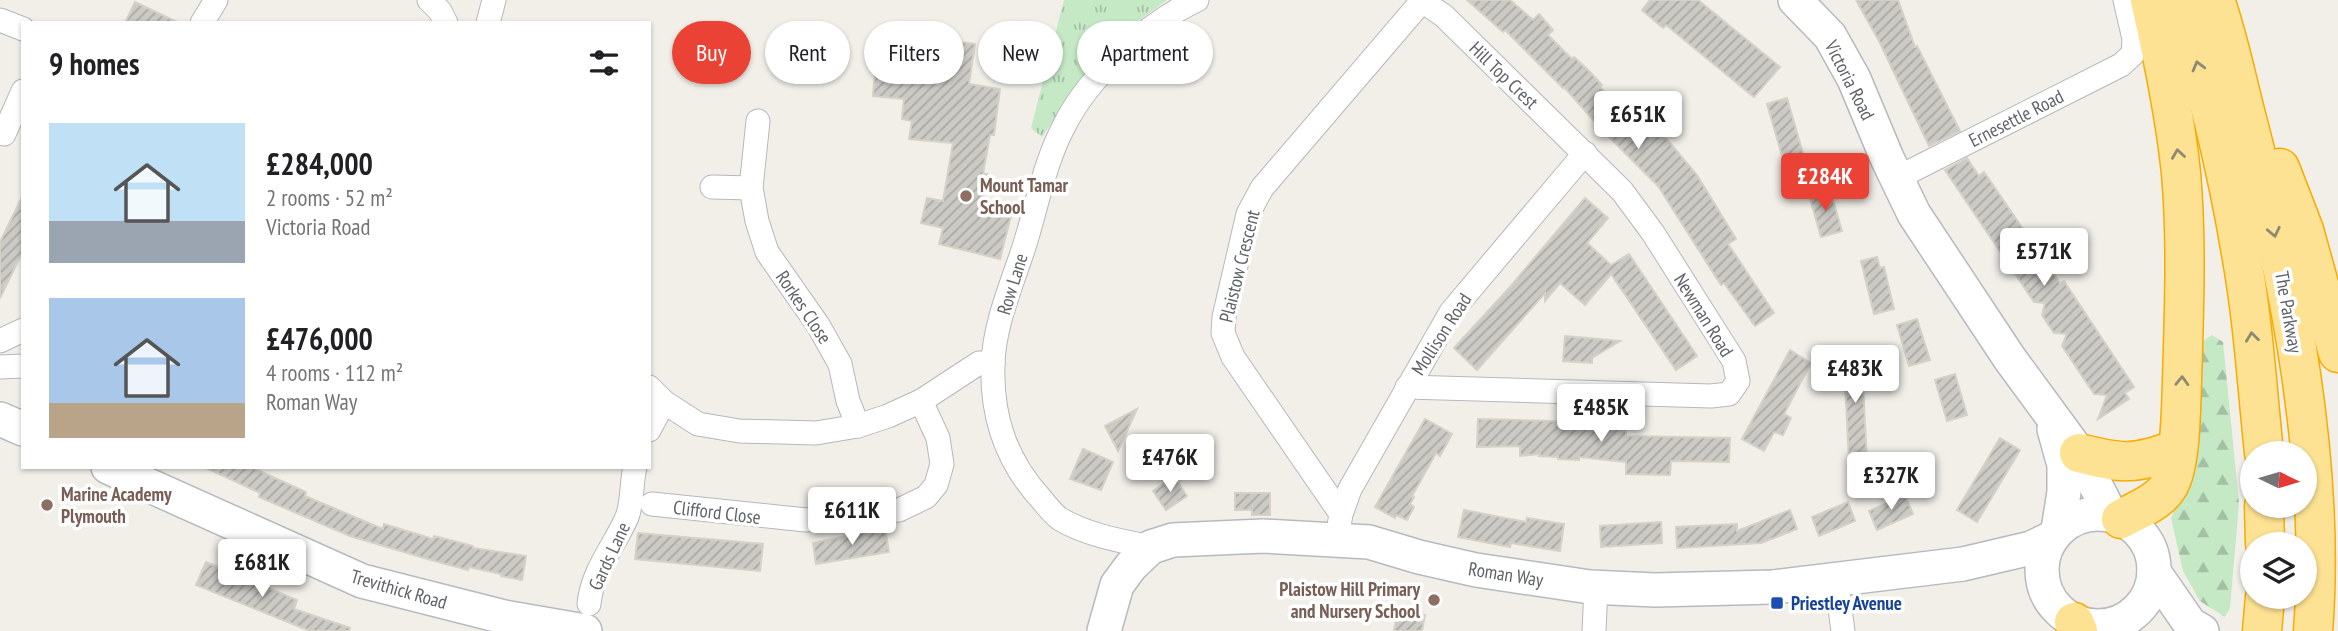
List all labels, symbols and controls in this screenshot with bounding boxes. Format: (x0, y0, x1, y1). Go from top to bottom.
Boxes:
chip: Buy (672, 21, 751, 84)
chip: Rent (765, 21, 850, 84)
chip: Filters (864, 21, 964, 84)
chip: New (978, 21, 1063, 84)
chip: Apartment (1077, 21, 1213, 84)
street label: Victoria Road (1819, 35, 1880, 124)
street label: Hill Top Crest (1464, 36, 1544, 114)
text: 9 homes (49, 44, 140, 83)
icon: filters (585, 44, 623, 82)
one-way arrow (2192, 60, 2206, 72)
street label: Ernesettle Road (1965, 84, 2067, 152)
pin: £651K (1589, 92, 1687, 151)
text: £651K (1610, 99, 1666, 128)
text: £284,000 (266, 144, 373, 183)
one-way arrow (2170, 148, 2185, 160)
icon: home (105, 151, 189, 235)
pin: £284K (1776, 154, 1874, 213)
text: £284K (1797, 161, 1853, 190)
place label: Mount Tamar School (980, 173, 1069, 219)
text: 2 rooms · 52 m² (266, 183, 393, 212)
marker: Mount Tamar School (958, 188, 974, 204)
street label: Plaistow Crescent (1213, 207, 1265, 325)
text: Victoria Road (266, 212, 371, 241)
one-way arrow (2266, 226, 2281, 238)
pin: £571K (1995, 229, 2093, 288)
text: £571K (2016, 236, 2072, 265)
street label: Row Lane (991, 250, 1033, 317)
street label: Rorkes Close (771, 266, 837, 348)
street label: Newman Road (1669, 269, 1739, 361)
street label: The Parkway (2270, 269, 2308, 356)
street label: Mollison Road (1406, 289, 1476, 379)
text: £476,000 (266, 319, 373, 358)
icon: home (105, 326, 189, 410)
one-way arrow (2245, 331, 2260, 342)
pin: £483K (1806, 346, 1904, 405)
text: £483K (1827, 353, 1883, 382)
text: 4 rooms · 112 m² (266, 358, 403, 387)
one-way arrow (2174, 375, 2189, 386)
pin: £485K (1552, 384, 1650, 444)
text: Roman Way (266, 387, 357, 416)
text: £485K (1573, 392, 1629, 421)
pin: £476K (1121, 434, 1219, 494)
north arrow (2240, 441, 2317, 518)
map controls (2240, 441, 2317, 609)
text: £476K (1142, 442, 1198, 471)
pin: £327K (1842, 452, 1940, 512)
text: £327K (1863, 460, 1919, 489)
place label: Marine Academy Plymouth (61, 482, 172, 528)
pin: £611K (803, 488, 901, 547)
street label: Clifford Close (672, 495, 762, 529)
text: £611K (824, 495, 880, 524)
marker: Marine Academy Plymouth (39, 497, 55, 513)
street label: Gards Lane (583, 518, 635, 594)
button: layers (2240, 532, 2317, 609)
pin: £681K (213, 540, 311, 599)
text: £681K (234, 547, 290, 576)
street label: Roman Way (1467, 556, 1546, 592)
street label: Trevithick Road (348, 564, 450, 614)
place label: Plaistow Hill Primary and Nursery School (1279, 577, 1420, 623)
place label: Priestley Avenue (1791, 591, 1902, 615)
marker: Plaistow Hill Primary and Nursery School (1426, 592, 1442, 608)
marker: Priestley Avenue (1769, 595, 1785, 611)

